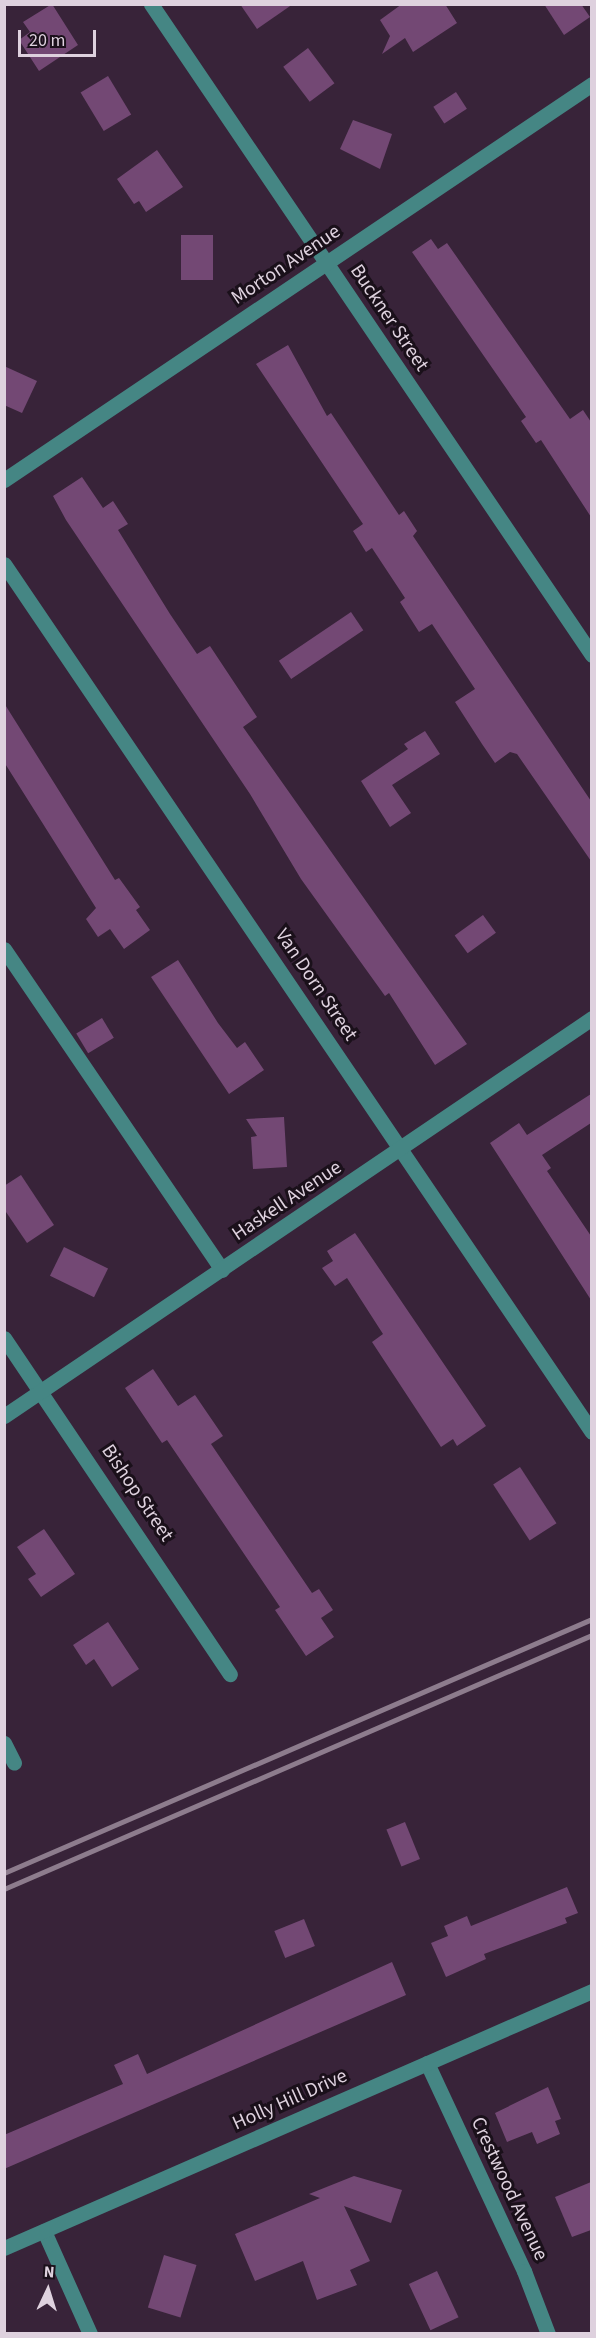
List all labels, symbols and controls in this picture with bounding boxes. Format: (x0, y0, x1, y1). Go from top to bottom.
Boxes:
scale bar (21, 18, 99, 56)
text: 20 m (29, 28, 65, 53)
street label: Morton Avenue (227, 220, 345, 310)
street label: Buckner Street (345, 260, 433, 376)
street label: Van Dorn Street (270, 924, 362, 1046)
street label: Haskell Avenue (228, 1156, 346, 1246)
street label: Bishop Street (96, 1440, 178, 1546)
street label: Holly Hill Drive (229, 2064, 351, 2136)
street label: Crestwood Avenue (465, 2113, 553, 2265)
north arrow (18, 2260, 78, 2320)
text: N (43, 2261, 55, 2283)

